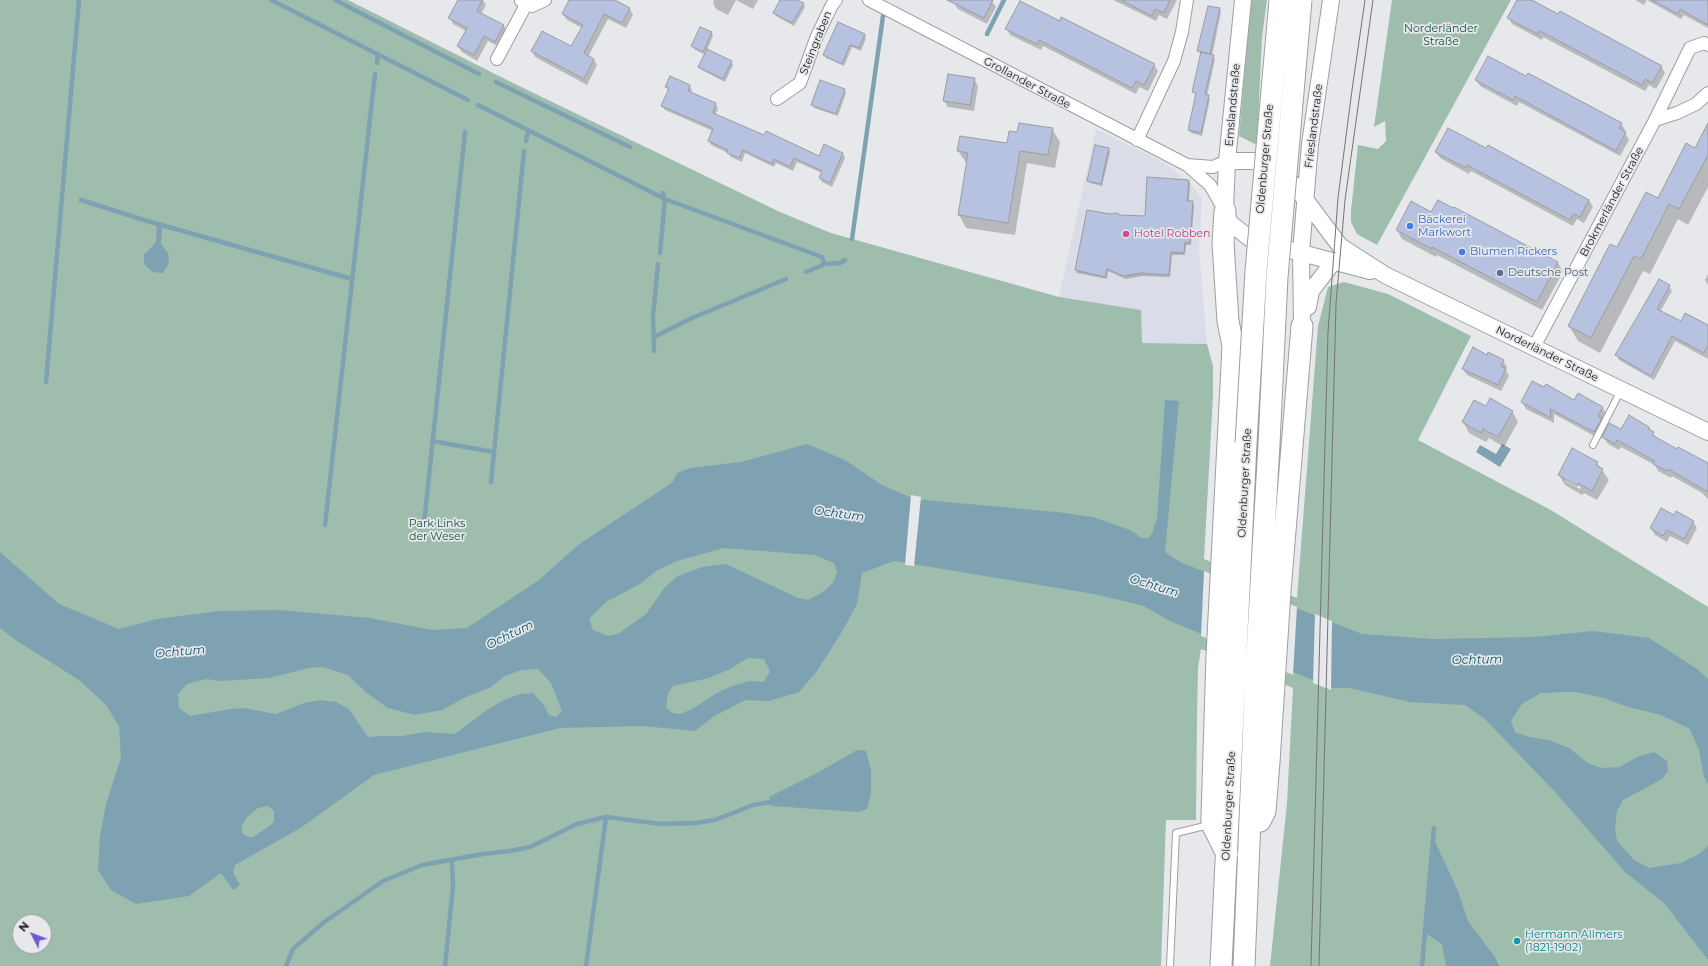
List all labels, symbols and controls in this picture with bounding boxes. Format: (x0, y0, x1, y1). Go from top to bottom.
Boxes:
street label: Steingraben (797, 9, 835, 77)
park label: Norderländer Straße (1404, 22, 1478, 48)
street label: Grollander Straße (981, 55, 1073, 111)
street label: Emslandstraße (1223, 63, 1243, 147)
street label: Frieslandstraße (1302, 83, 1326, 169)
street label: Oldenburger Straße (1254, 104, 1276, 214)
street label: Brokmerländer Straße (1577, 145, 1647, 259)
place label: Bäckerei Markwort (1418, 213, 1471, 239)
marker: Bäckerei Markwort (1405, 221, 1415, 231)
place label: Hotel Robben (1134, 227, 1210, 241)
marker: Hotel Robben (1121, 229, 1131, 239)
place label: Blumen Rickers (1470, 245, 1557, 259)
marker: Blumen Rickers (1457, 247, 1467, 257)
place label: Deutsche Post (1508, 266, 1589, 280)
marker: Deutsche Post (1495, 268, 1505, 278)
street label: Norderländer Straße (1494, 323, 1600, 385)
street label: Oldenburger Straße (1236, 428, 1254, 538)
water label: Ochtum (813, 503, 865, 525)
park label: Park Links der Weser (409, 517, 465, 543)
water label: Ochtum (1128, 572, 1180, 600)
water label: Ochtum (484, 617, 536, 653)
water label: Ochtum (154, 643, 206, 661)
water label: Ochtum (1452, 652, 1502, 668)
street label: Oldenburger Straße (1220, 751, 1238, 861)
north arrow (12, 914, 52, 954)
text: N (16, 919, 32, 935)
place label: Hermann Allmers (1821-1902) (1525, 928, 1623, 954)
marker: Hermann Allmers (1821-1902) (1512, 936, 1522, 946)

